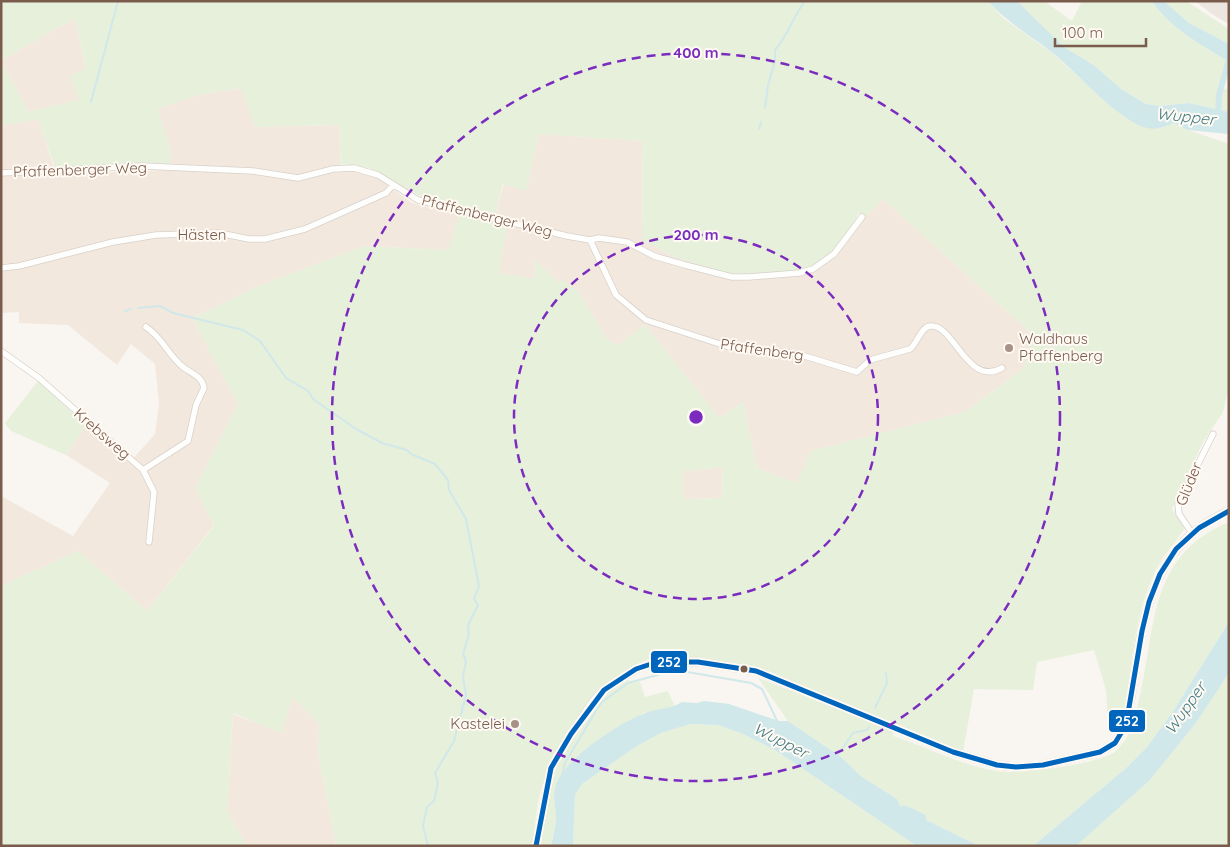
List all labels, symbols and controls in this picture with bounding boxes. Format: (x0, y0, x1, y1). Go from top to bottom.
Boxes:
scale bar (1055, 15, 1146, 47)
text: 100 m (1062, 23, 1103, 42)
text: 400 m (673, 43, 719, 62)
water label: Wupper (1156, 103, 1218, 129)
street label: Pfaffenberger Weg (13, 158, 147, 181)
street label: Pfaffenberger Weg (420, 190, 554, 241)
street label: Hästen (177, 225, 227, 244)
text: 200 m (674, 225, 719, 244)
place label: Waldhaus Pfaffenberg (1019, 329, 1103, 365)
street label: Pfaffenberg (719, 334, 805, 365)
marker: Waldhaus Pfaffenberg (1003, 342, 1015, 354)
street label: Krebsweg (70, 404, 135, 463)
centre of rings (687, 408, 705, 426)
street label: Glüder (1171, 459, 1206, 509)
line badge: 252 (650, 650, 688, 674)
text: 252 (657, 653, 681, 671)
unlabelled marker (739, 664, 749, 674)
water label: Wupper (1160, 677, 1211, 738)
line badge: 252 (1108, 709, 1146, 733)
text: 252 (1115, 712, 1139, 730)
place label: Kastelei (450, 714, 505, 733)
marker: Kastelei (509, 718, 521, 730)
water label: Wupper (750, 718, 813, 763)

